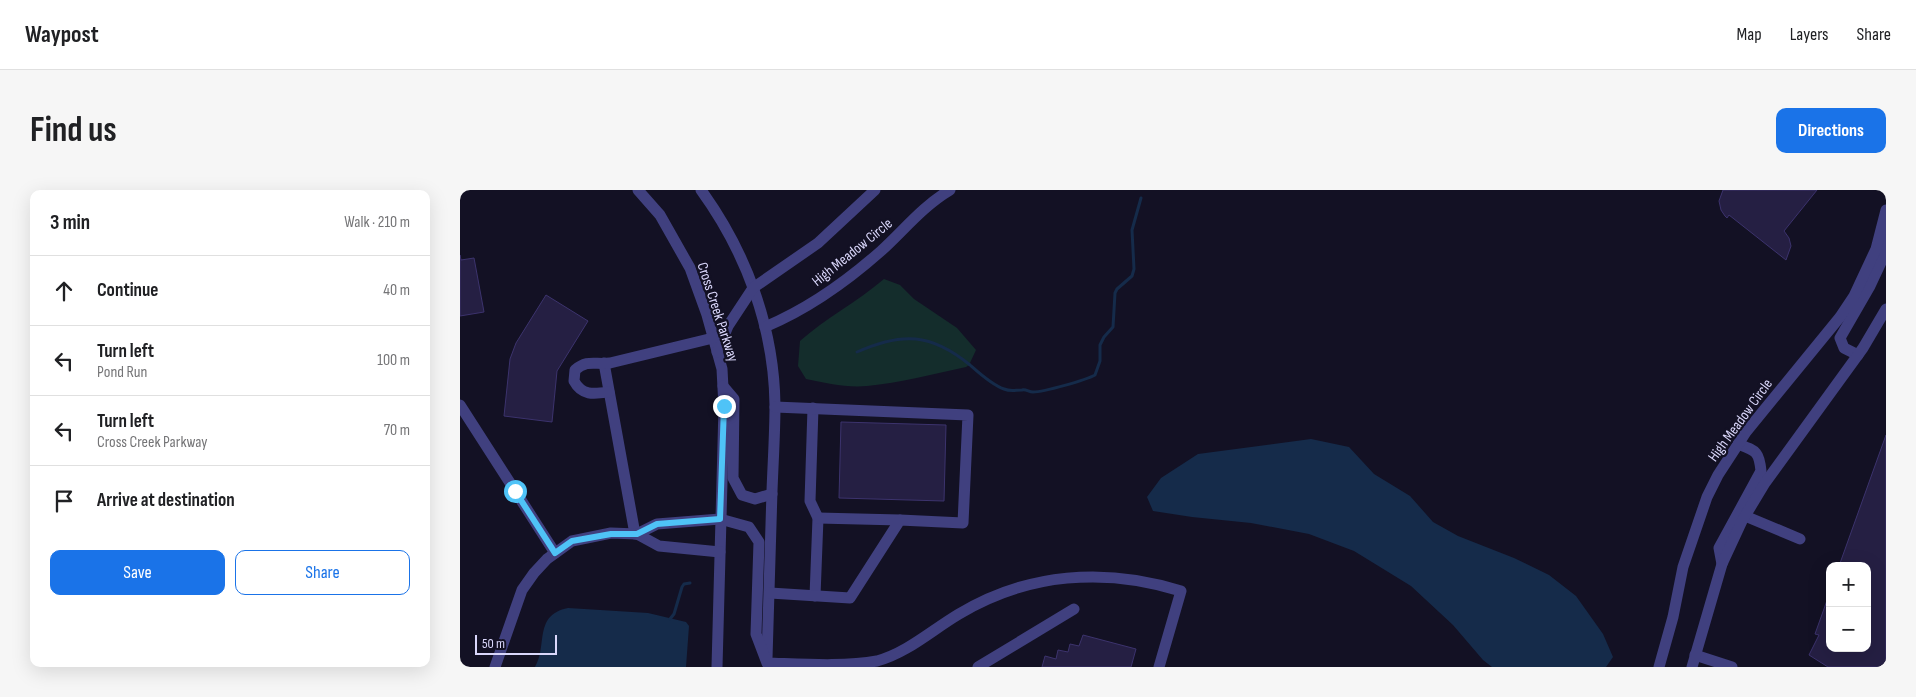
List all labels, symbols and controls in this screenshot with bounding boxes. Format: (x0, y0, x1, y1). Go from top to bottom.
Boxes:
text: Waypost (25, 20, 99, 49)
text: Map (1737, 24, 1762, 45)
text: Layers (1790, 24, 1829, 45)
text: Share (1857, 24, 1891, 45)
button: Directions (1776, 108, 1886, 153)
text: Find us (30, 109, 117, 152)
text: 3 min (50, 210, 90, 235)
text: Walk · 210 m (344, 213, 410, 232)
street label: High Meadow Circle (808, 214, 896, 291)
street label: Cross Creek Parkway (692, 260, 743, 365)
icon: ahead (50, 277, 78, 305)
text: Continue (97, 279, 158, 302)
text: 40 m (383, 281, 410, 300)
text: Turn left (97, 340, 154, 363)
icon: left (50, 347, 78, 375)
text: 100 m (377, 351, 410, 370)
text: Pond Run (97, 363, 147, 382)
street label: High Meadow Circle (1704, 375, 1777, 466)
route end (713, 395, 736, 418)
text: Turn left (97, 410, 154, 433)
icon: left (50, 417, 78, 445)
text: 70 m (384, 421, 410, 440)
text: Cross Creek Parkway (97, 433, 208, 452)
route start (504, 480, 527, 503)
icon: arrive (50, 487, 78, 515)
text: Arrive at destination (97, 489, 235, 512)
button: Save (50, 550, 225, 595)
button: Share (235, 550, 410, 595)
map controls (1826, 562, 1871, 652)
button: + (1826, 562, 1871, 607)
button: − (1826, 607, 1871, 652)
scale bar (475, 632, 558, 655)
text: 50 m (482, 635, 505, 652)

